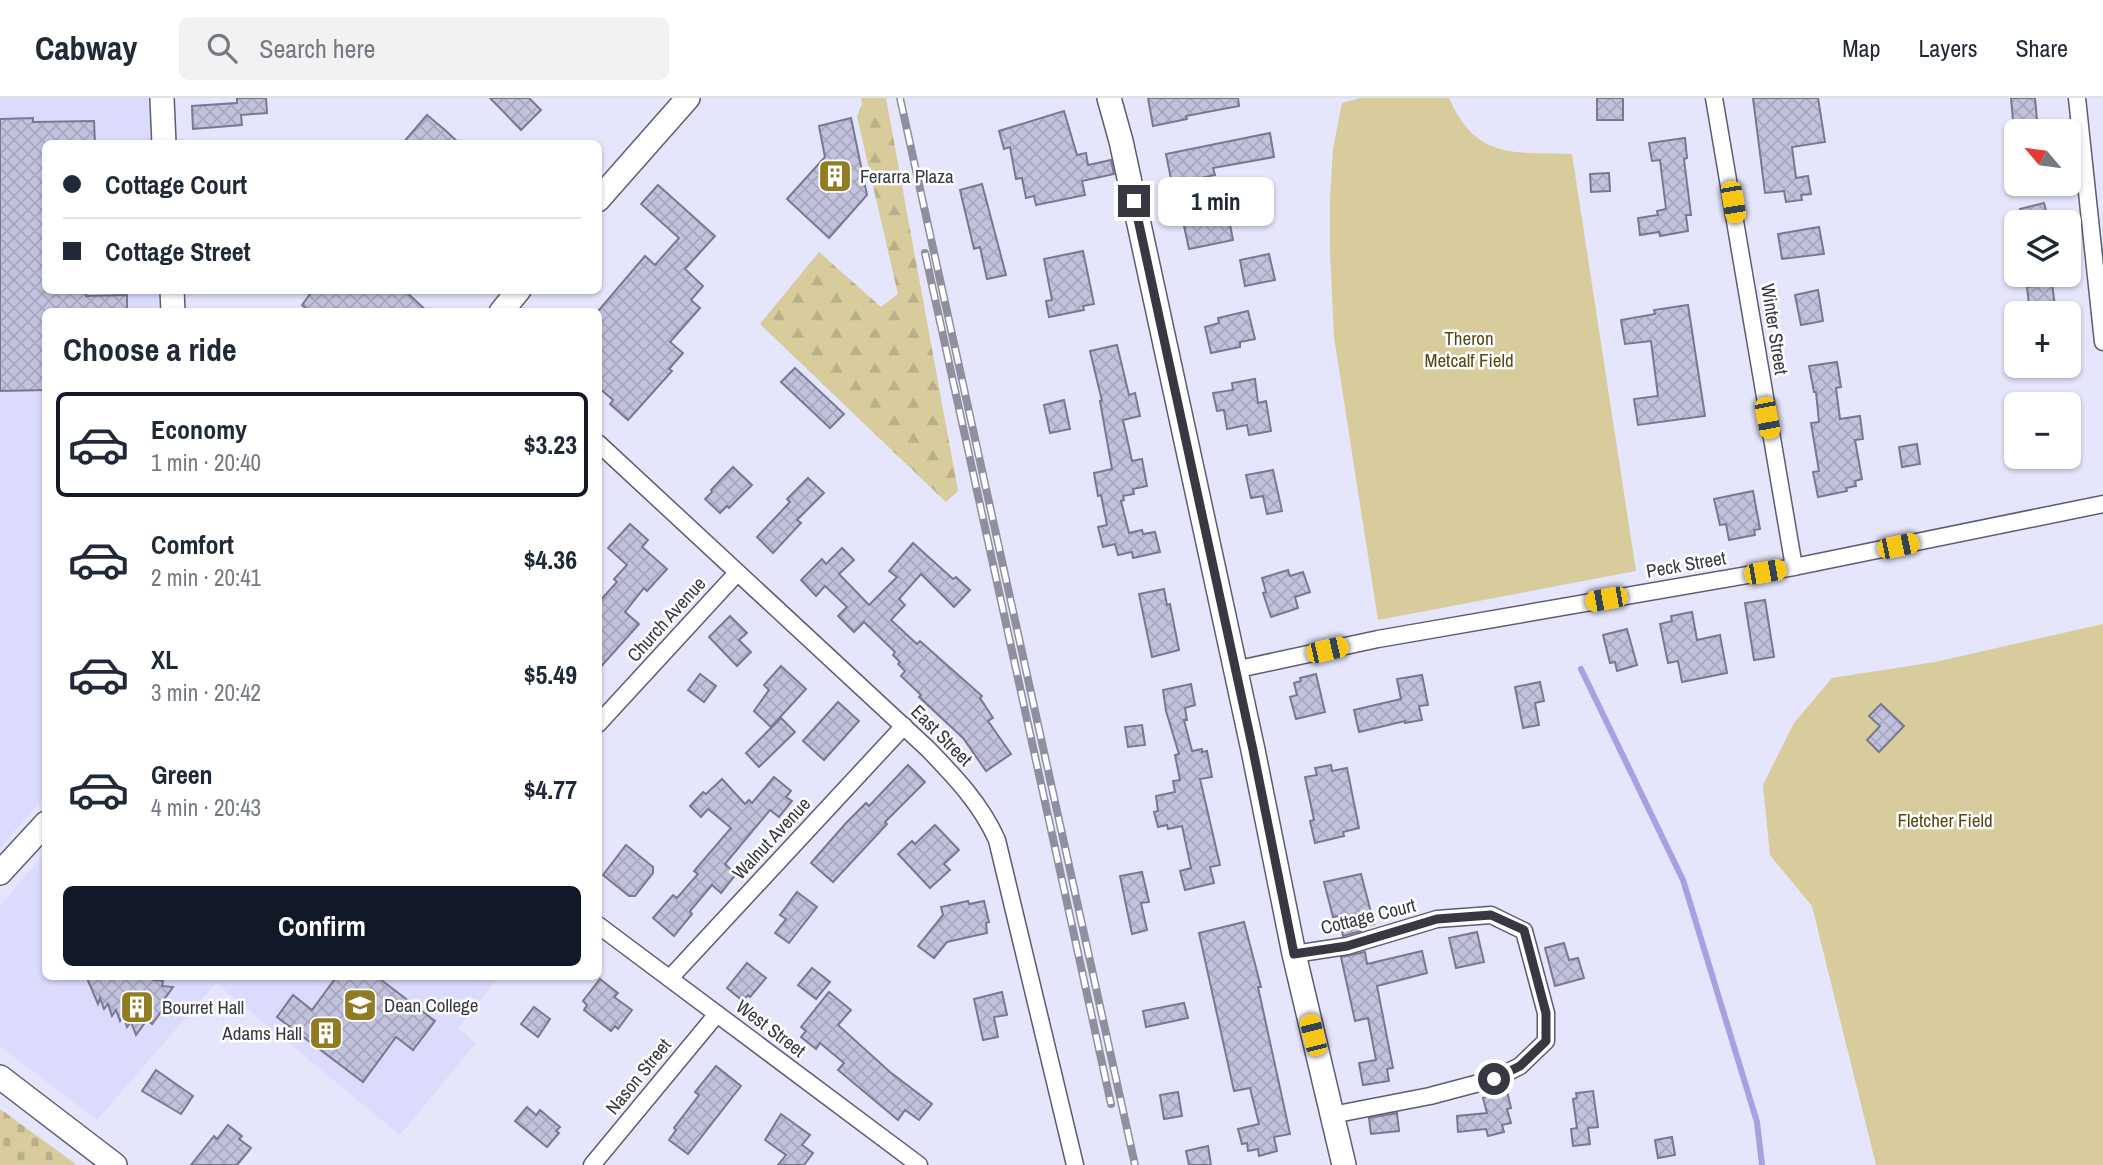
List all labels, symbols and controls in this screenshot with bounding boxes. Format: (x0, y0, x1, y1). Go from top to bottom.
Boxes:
search box (179, 17, 669, 80)
text: Cabway (35, 26, 137, 70)
icon: search (203, 29, 241, 67)
text: Search here (259, 31, 375, 66)
text: Map (1842, 32, 1880, 64)
text: Layers (1918, 32, 1977, 64)
text: Share (2015, 32, 2068, 64)
north arrow (2004, 119, 2081, 196)
map controls (2004, 119, 2081, 469)
building icon: Ferarra Plaza (816, 157, 854, 195)
place label: Ferarra Plaza (860, 163, 954, 189)
text: Cottage Court (105, 167, 247, 202)
callout: 1 min (1158, 176, 1274, 226)
car (1720, 179, 1747, 225)
route end (1118, 185, 1150, 217)
text: 1 min (1191, 186, 1241, 217)
button: layers (2004, 210, 2081, 287)
text: Cottage Street (105, 234, 251, 269)
street label: Winter Street (1755, 282, 1795, 377)
button: + (2004, 301, 2081, 378)
park label: Theron Metcalf Field (1424, 325, 1514, 373)
text: Choose a ride (63, 328, 237, 371)
button: − (2004, 392, 2081, 469)
car (1753, 395, 1782, 441)
text: Economy (151, 412, 247, 447)
icon: car (67, 413, 130, 476)
text: $3.23 (524, 427, 577, 462)
text: 1 min · 20:40 (151, 447, 261, 478)
text: Comfort (151, 527, 234, 562)
icon: car (67, 528, 130, 591)
car (1876, 531, 1921, 561)
text: $4.36 (524, 542, 577, 577)
street label: Peck Street (1644, 544, 1729, 584)
car (1743, 558, 1788, 586)
text: 2 min · 20:41 (151, 562, 261, 593)
street label: Church Avenue (621, 571, 711, 667)
car (1584, 585, 1629, 613)
car (1305, 635, 1350, 665)
text: XL (151, 642, 178, 677)
icon: car (67, 643, 130, 706)
text: $5.49 (524, 657, 577, 692)
text: 3 min · 20:42 (151, 677, 261, 708)
street label: East Street (906, 699, 979, 772)
text: Green (151, 757, 213, 792)
icon: car (67, 758, 130, 821)
text: $4.77 (524, 772, 577, 807)
street label: Walnut Avenue (726, 791, 816, 885)
text: 4 min · 20:43 (151, 792, 261, 823)
park label: Fletcher Field (1897, 807, 1993, 833)
button: Confirm (63, 886, 581, 966)
street label: Cottage Court (1318, 891, 1419, 940)
school or university icon: Dean College (341, 986, 379, 1024)
building icon: Bourret Hall (118, 988, 156, 1026)
place label: Dean College (384, 992, 478, 1018)
street label: West Street (731, 993, 812, 1063)
place label: Bourret Hall (162, 994, 244, 1020)
car (1298, 1012, 1329, 1058)
building icon: Adams Hall (307, 1014, 345, 1052)
place label: Adams Hall (221, 1020, 302, 1046)
street label: Nason Street (599, 1032, 677, 1120)
route start (1478, 1063, 1510, 1095)

